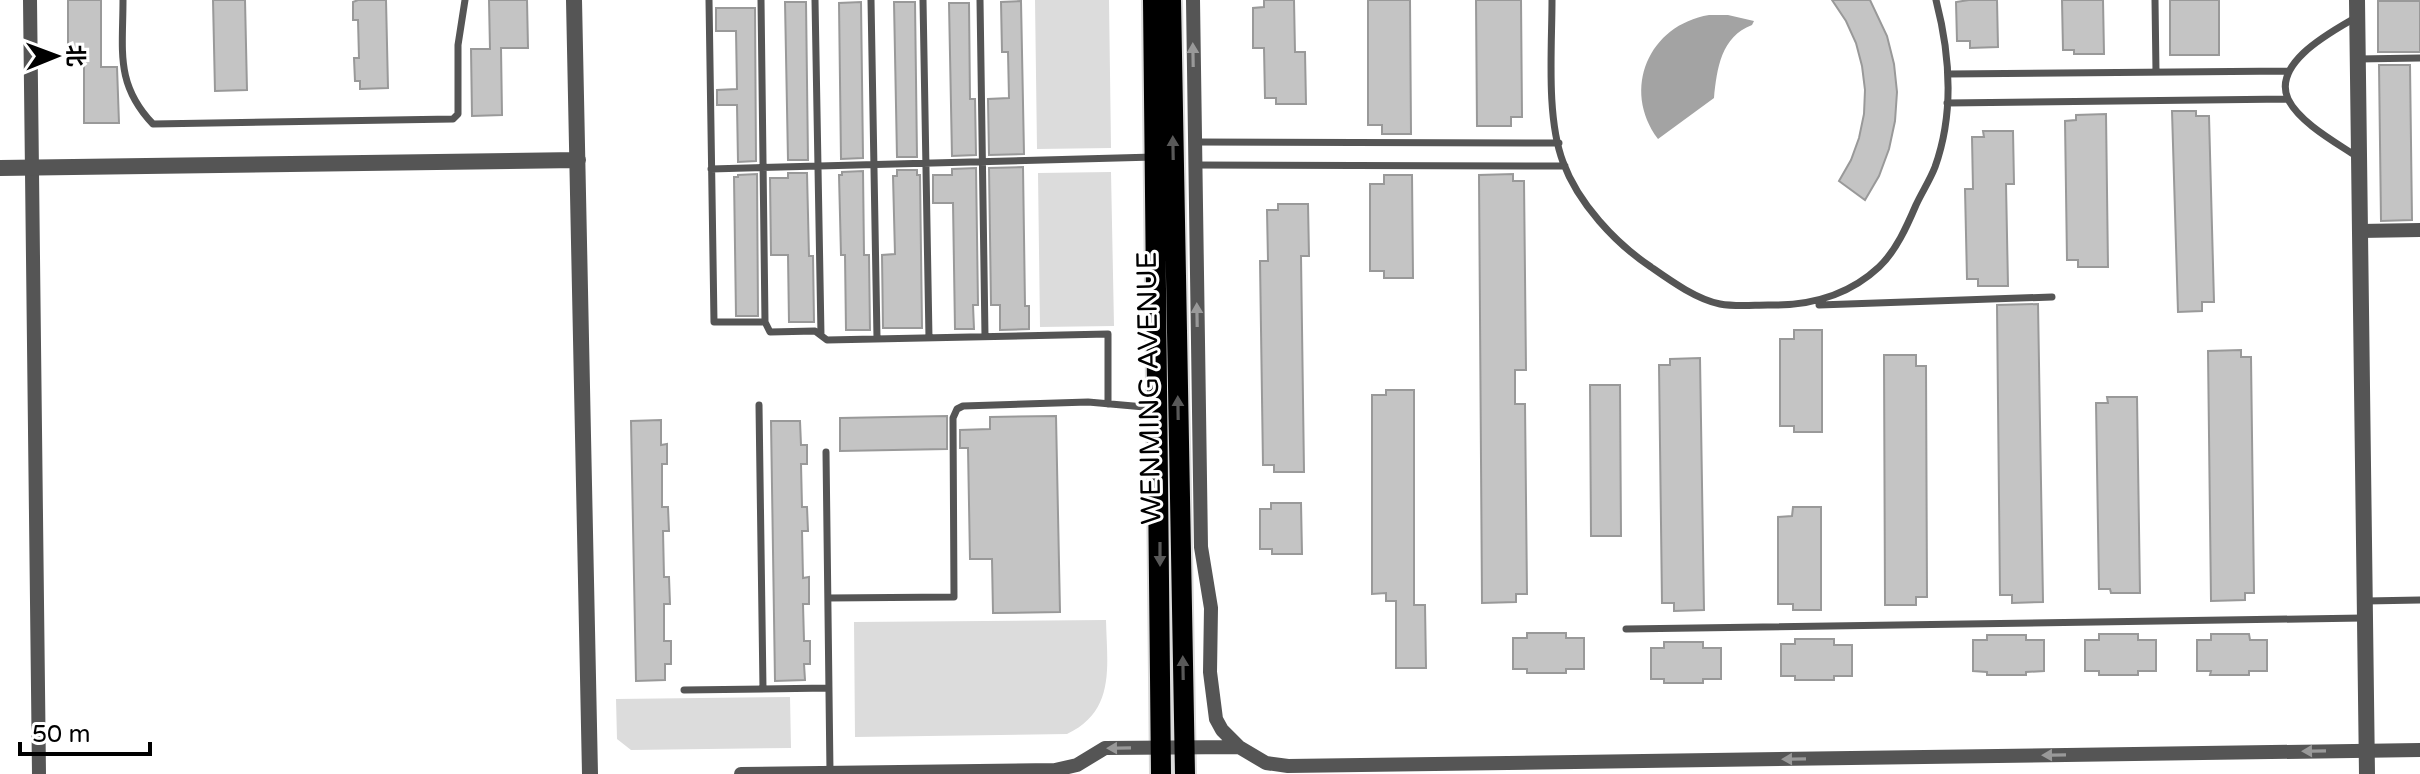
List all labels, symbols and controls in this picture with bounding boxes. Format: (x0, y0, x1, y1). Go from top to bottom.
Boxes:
north arrow (16, 16, 96, 96)
one-way arrow (1187, 42, 1200, 67)
text: 北 (62, 44, 88, 67)
one-way arrow (1167, 135, 1179, 160)
street label: WENMING AVENUE (1130, 251, 1168, 525)
one-way arrow (1191, 302, 1203, 327)
one-way arrow (1171, 395, 1184, 420)
one-way arrow (1154, 542, 1166, 567)
one-way arrow (1176, 655, 1189, 680)
scale bar (20, 706, 150, 756)
text: 50 m (32, 720, 90, 749)
one-way arrow (1106, 742, 1131, 754)
one-way arrow (2301, 745, 2326, 758)
one-way arrow (2041, 749, 2066, 761)
one-way arrow (1781, 753, 1806, 765)

